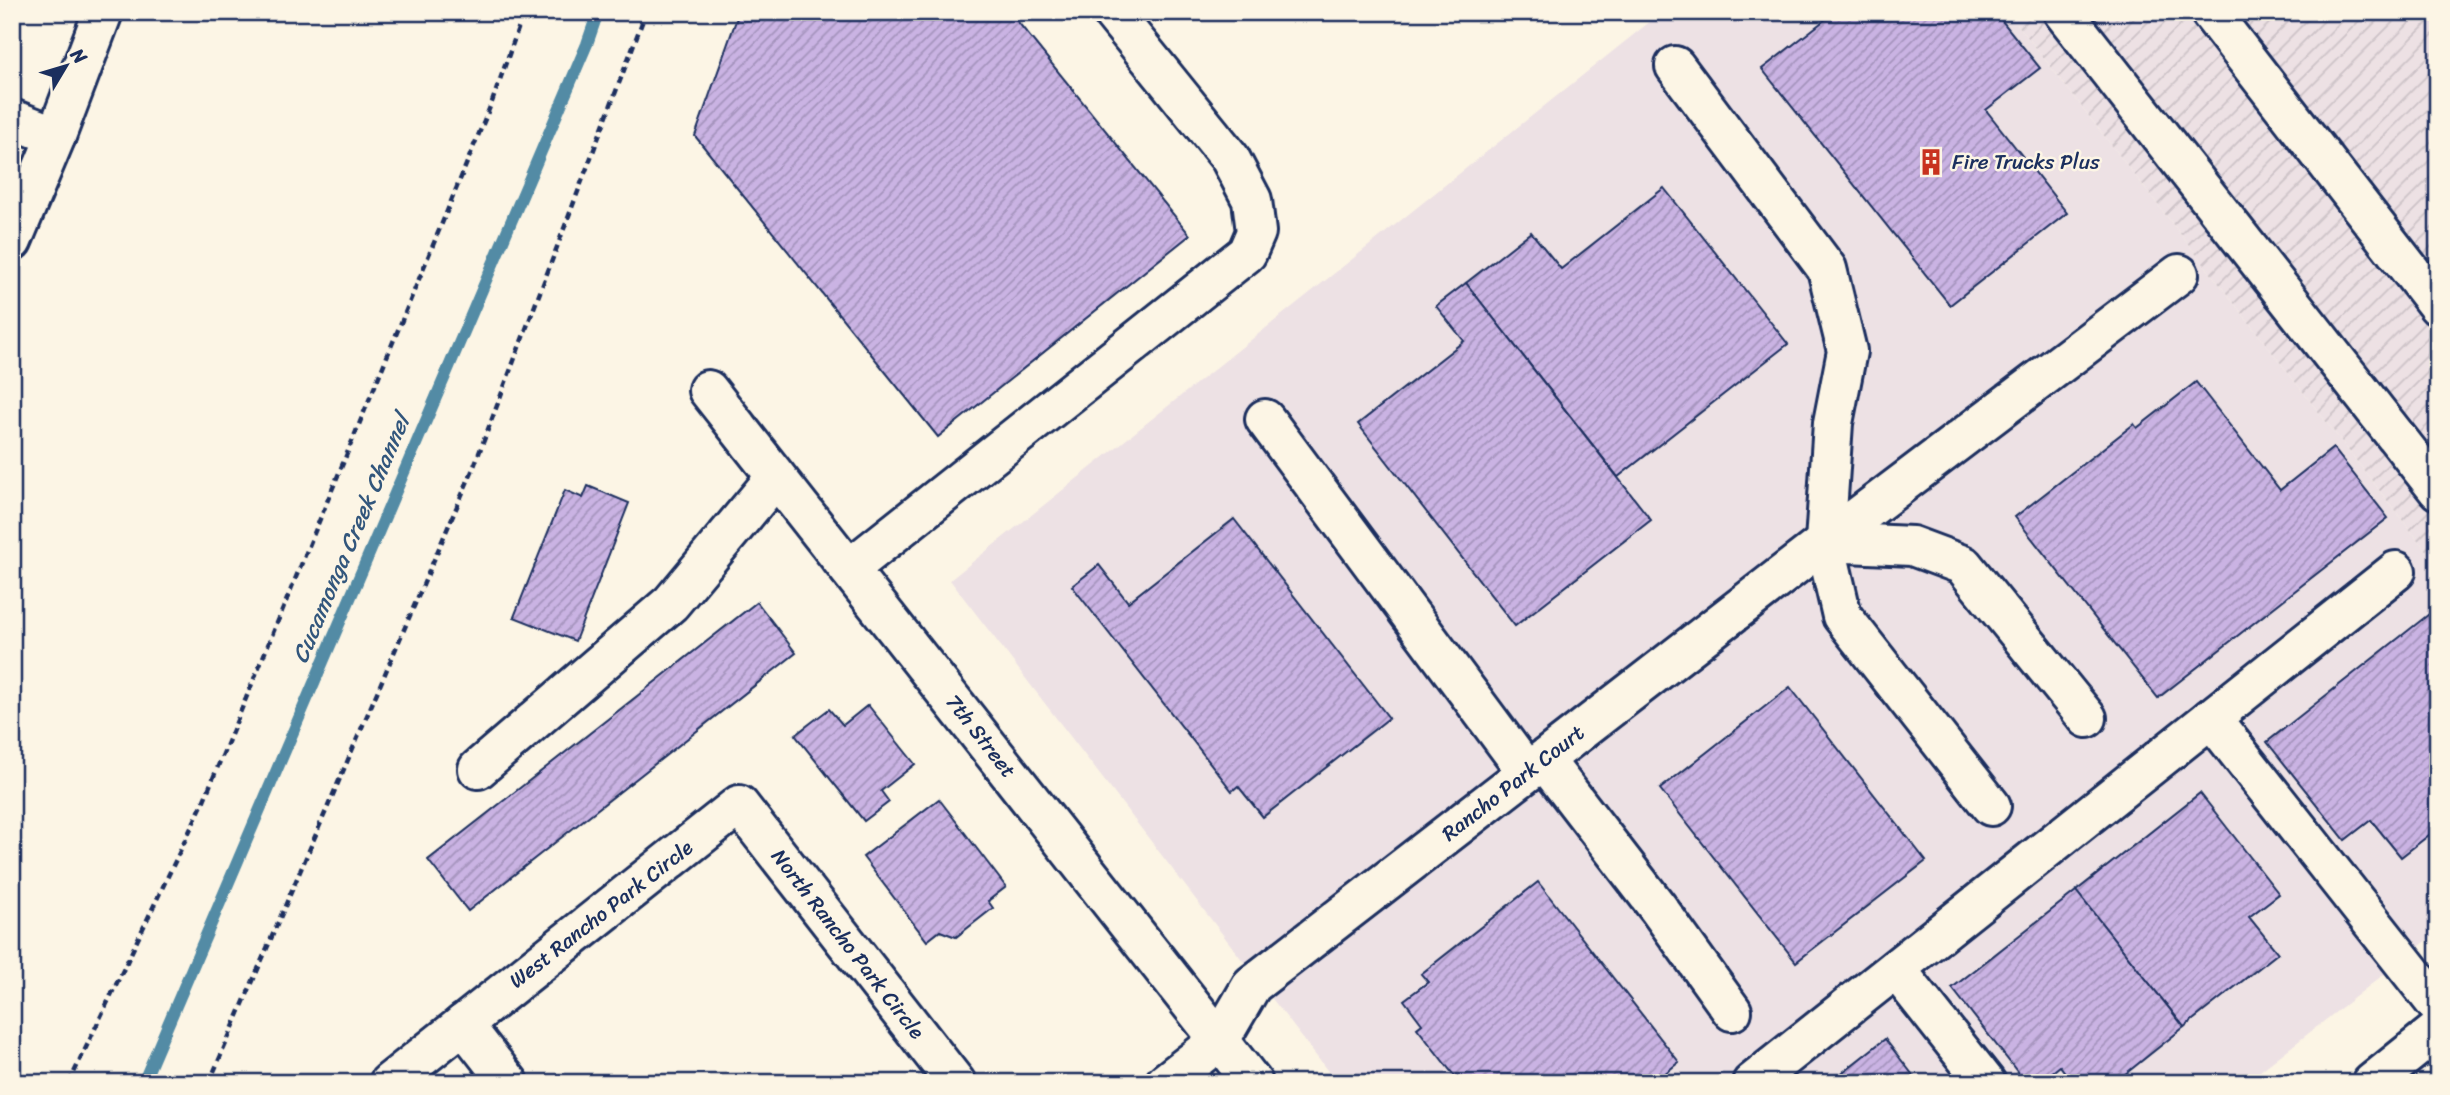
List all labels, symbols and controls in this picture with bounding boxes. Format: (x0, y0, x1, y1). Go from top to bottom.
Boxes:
north arrow (32, 32, 102, 102)
text: N (61, 40, 97, 72)
place label: Fire Trucks Plus (1952, 143, 2100, 181)
building icon: Fire Trucks Plus (1916, 147, 1946, 177)
water label: Cucamonga Creek Channel (280, 403, 424, 670)
street label: 7th Street (936, 685, 1026, 787)
street label: Rancho Park Court (1433, 715, 1593, 851)
street label: West Rancho Park Circle (500, 829, 702, 999)
street label: North Rancho Park Circle (761, 840, 935, 1048)

